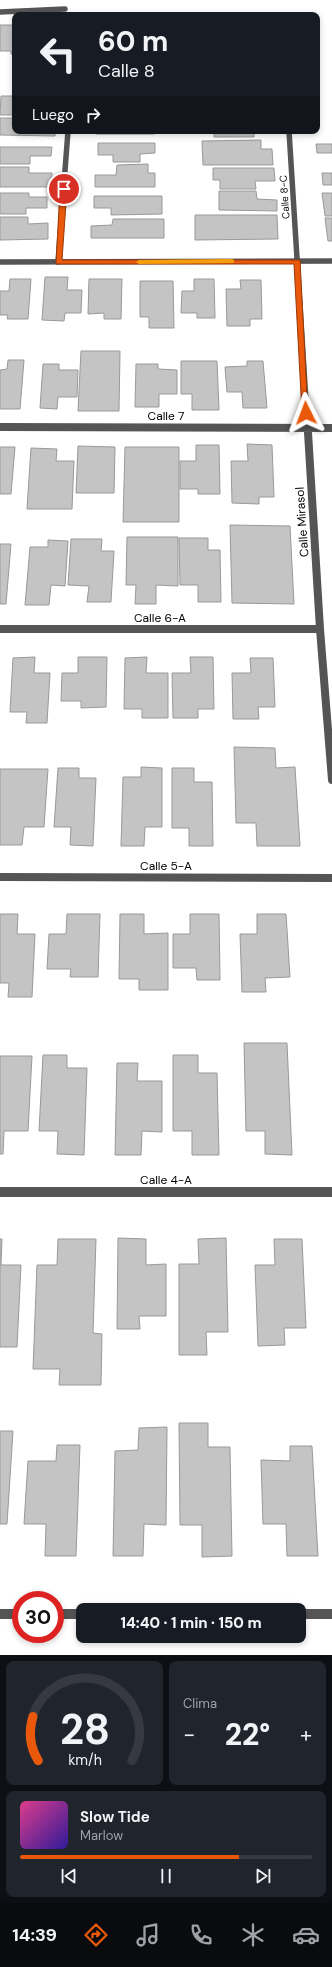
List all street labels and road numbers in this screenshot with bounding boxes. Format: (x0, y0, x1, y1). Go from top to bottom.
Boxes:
street label: Calle 8-C (276, 175, 293, 219)
street label: Calle 7 (148, 408, 184, 424)
street label: Calle Mirasol (292, 486, 312, 558)
street label: Calle 6-A (134, 610, 186, 626)
street label: Calle 5-A (140, 858, 192, 874)
street label: Calle 4-A (140, 1172, 192, 1188)

